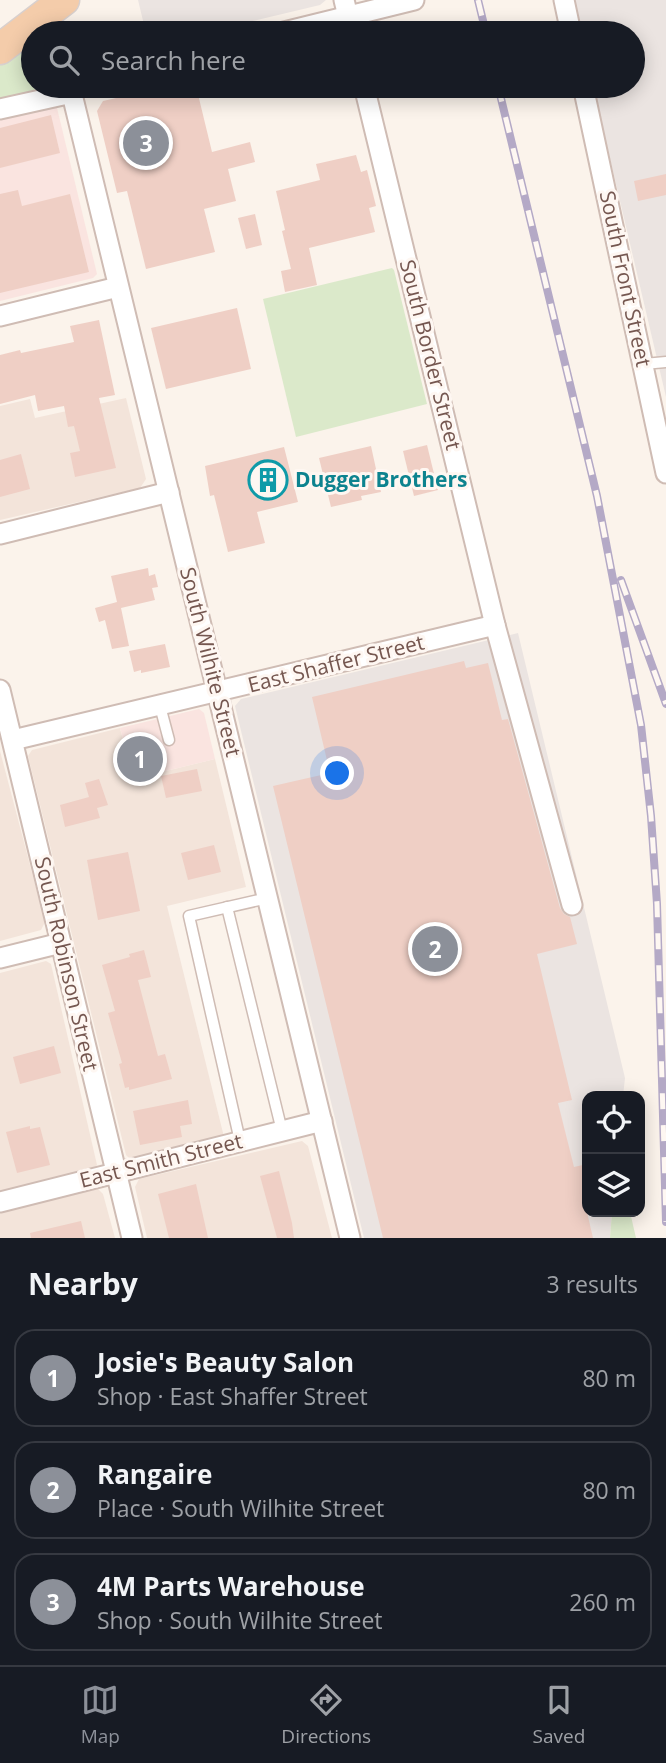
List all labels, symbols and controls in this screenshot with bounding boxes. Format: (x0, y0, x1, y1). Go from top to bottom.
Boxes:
search box (21, 21, 645, 98)
icon: search (45, 41, 83, 79)
text: Search here (101, 42, 246, 78)
pin: 3 (123, 117, 169, 169)
street label: South Front Street (594, 188, 658, 369)
street label: South Border Street (394, 257, 468, 453)
building icon: Dugger Brothers (247, 459, 289, 501)
place label: Dugger Brothers (295, 465, 467, 493)
street label: South Wilhite Street (174, 564, 248, 759)
street label: East Shaffer Street (245, 628, 427, 699)
pin: 1 (117, 733, 163, 785)
your location (320, 756, 354, 790)
street label: South Robinson Street (29, 854, 105, 1074)
pin: 2 (412, 923, 458, 975)
map controls (582, 1091, 645, 1217)
button: locate (582, 1091, 645, 1154)
street label: East Smith Street (76, 1126, 245, 1194)
button: layers (582, 1154, 645, 1217)
text: Nearby (28, 1263, 138, 1304)
text: 3 results (547, 1268, 638, 1300)
text: Josie's Beauty Salon (97, 1344, 354, 1380)
text: 1 (46, 1362, 60, 1394)
text: 80 m (582, 1362, 636, 1394)
text: Shop · East Shaffer Street (97, 1380, 368, 1412)
text: Rangaire (97, 1456, 212, 1492)
text: 2 (46, 1474, 60, 1506)
text: 80 m (582, 1474, 636, 1506)
text: Place · South Wilhite Street (97, 1492, 384, 1524)
text: 4M Parts Warehouse (97, 1568, 365, 1604)
text: 3 (46, 1586, 60, 1618)
text: 260 m (569, 1586, 636, 1618)
text: Shop · South Wilhite Street (97, 1604, 383, 1636)
tab: Map (81, 1681, 120, 1749)
tab: Directions (281, 1681, 371, 1749)
tab: Saved (533, 1681, 585, 1749)

